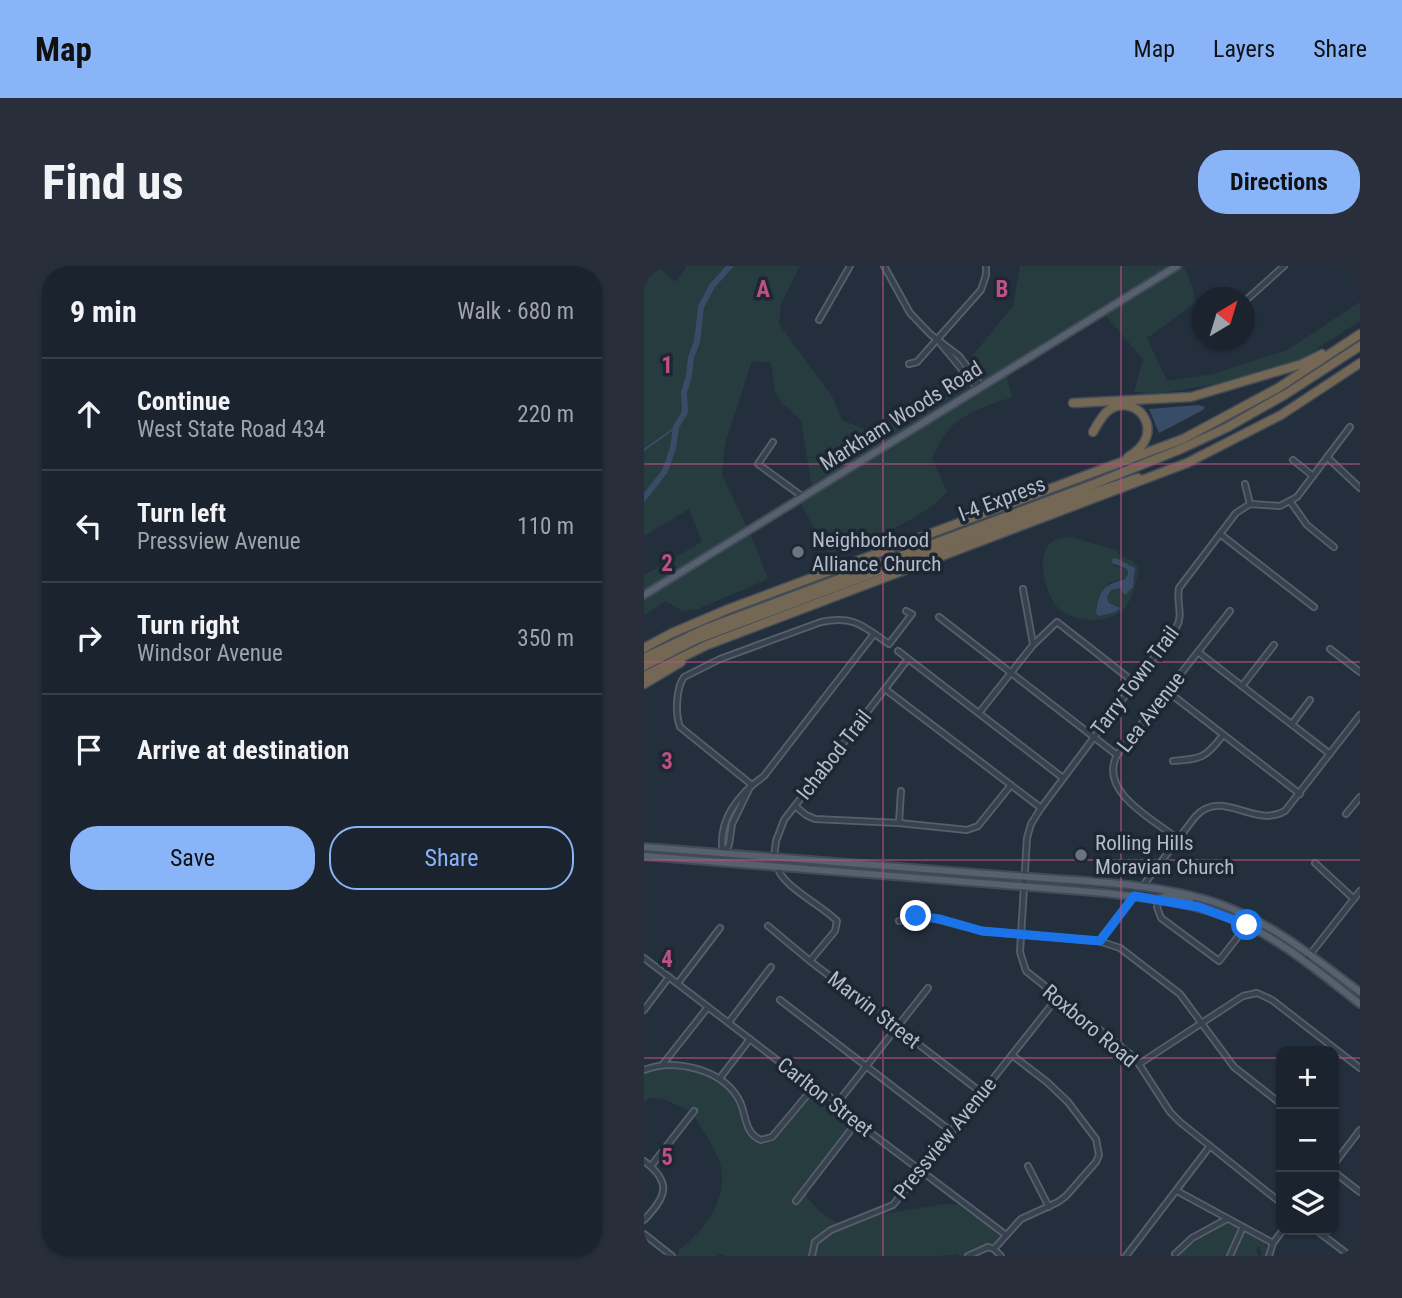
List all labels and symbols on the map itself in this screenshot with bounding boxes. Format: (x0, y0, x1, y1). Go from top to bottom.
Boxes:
text: A (756, 276, 770, 303)
text: B (996, 276, 1008, 303)
north arrow (1192, 287, 1255, 350)
text: 1 (661, 352, 673, 379)
street label: Markham Woods Road (816, 356, 986, 476)
street label: I-4 Express (955, 472, 1049, 526)
place label: Neighborhood Alliance Church (812, 528, 941, 576)
marker: Neighborhood Alliance Church (790, 544, 806, 560)
text: 2 (661, 550, 673, 577)
street label: Tarry Town Trail (1086, 622, 1184, 740)
street label: Lea Avenue (1112, 667, 1190, 757)
street label: Ichabod Trail (792, 706, 876, 804)
text: 3 (661, 748, 673, 775)
place label: Rolling Hills Moravian Church (1095, 831, 1234, 879)
marker: Rolling Hills Moravian Church (1073, 847, 1089, 863)
route end (900, 900, 931, 931)
route start (1231, 909, 1262, 940)
text: 4 (661, 946, 673, 973)
street label: Marvin Street (823, 967, 925, 1053)
street label: Roxboro Road (1038, 980, 1142, 1072)
street label: Carlton Street (773, 1052, 877, 1142)
street label: Pressview Avenue (889, 1072, 1001, 1204)
text: 5 (661, 1144, 673, 1171)

